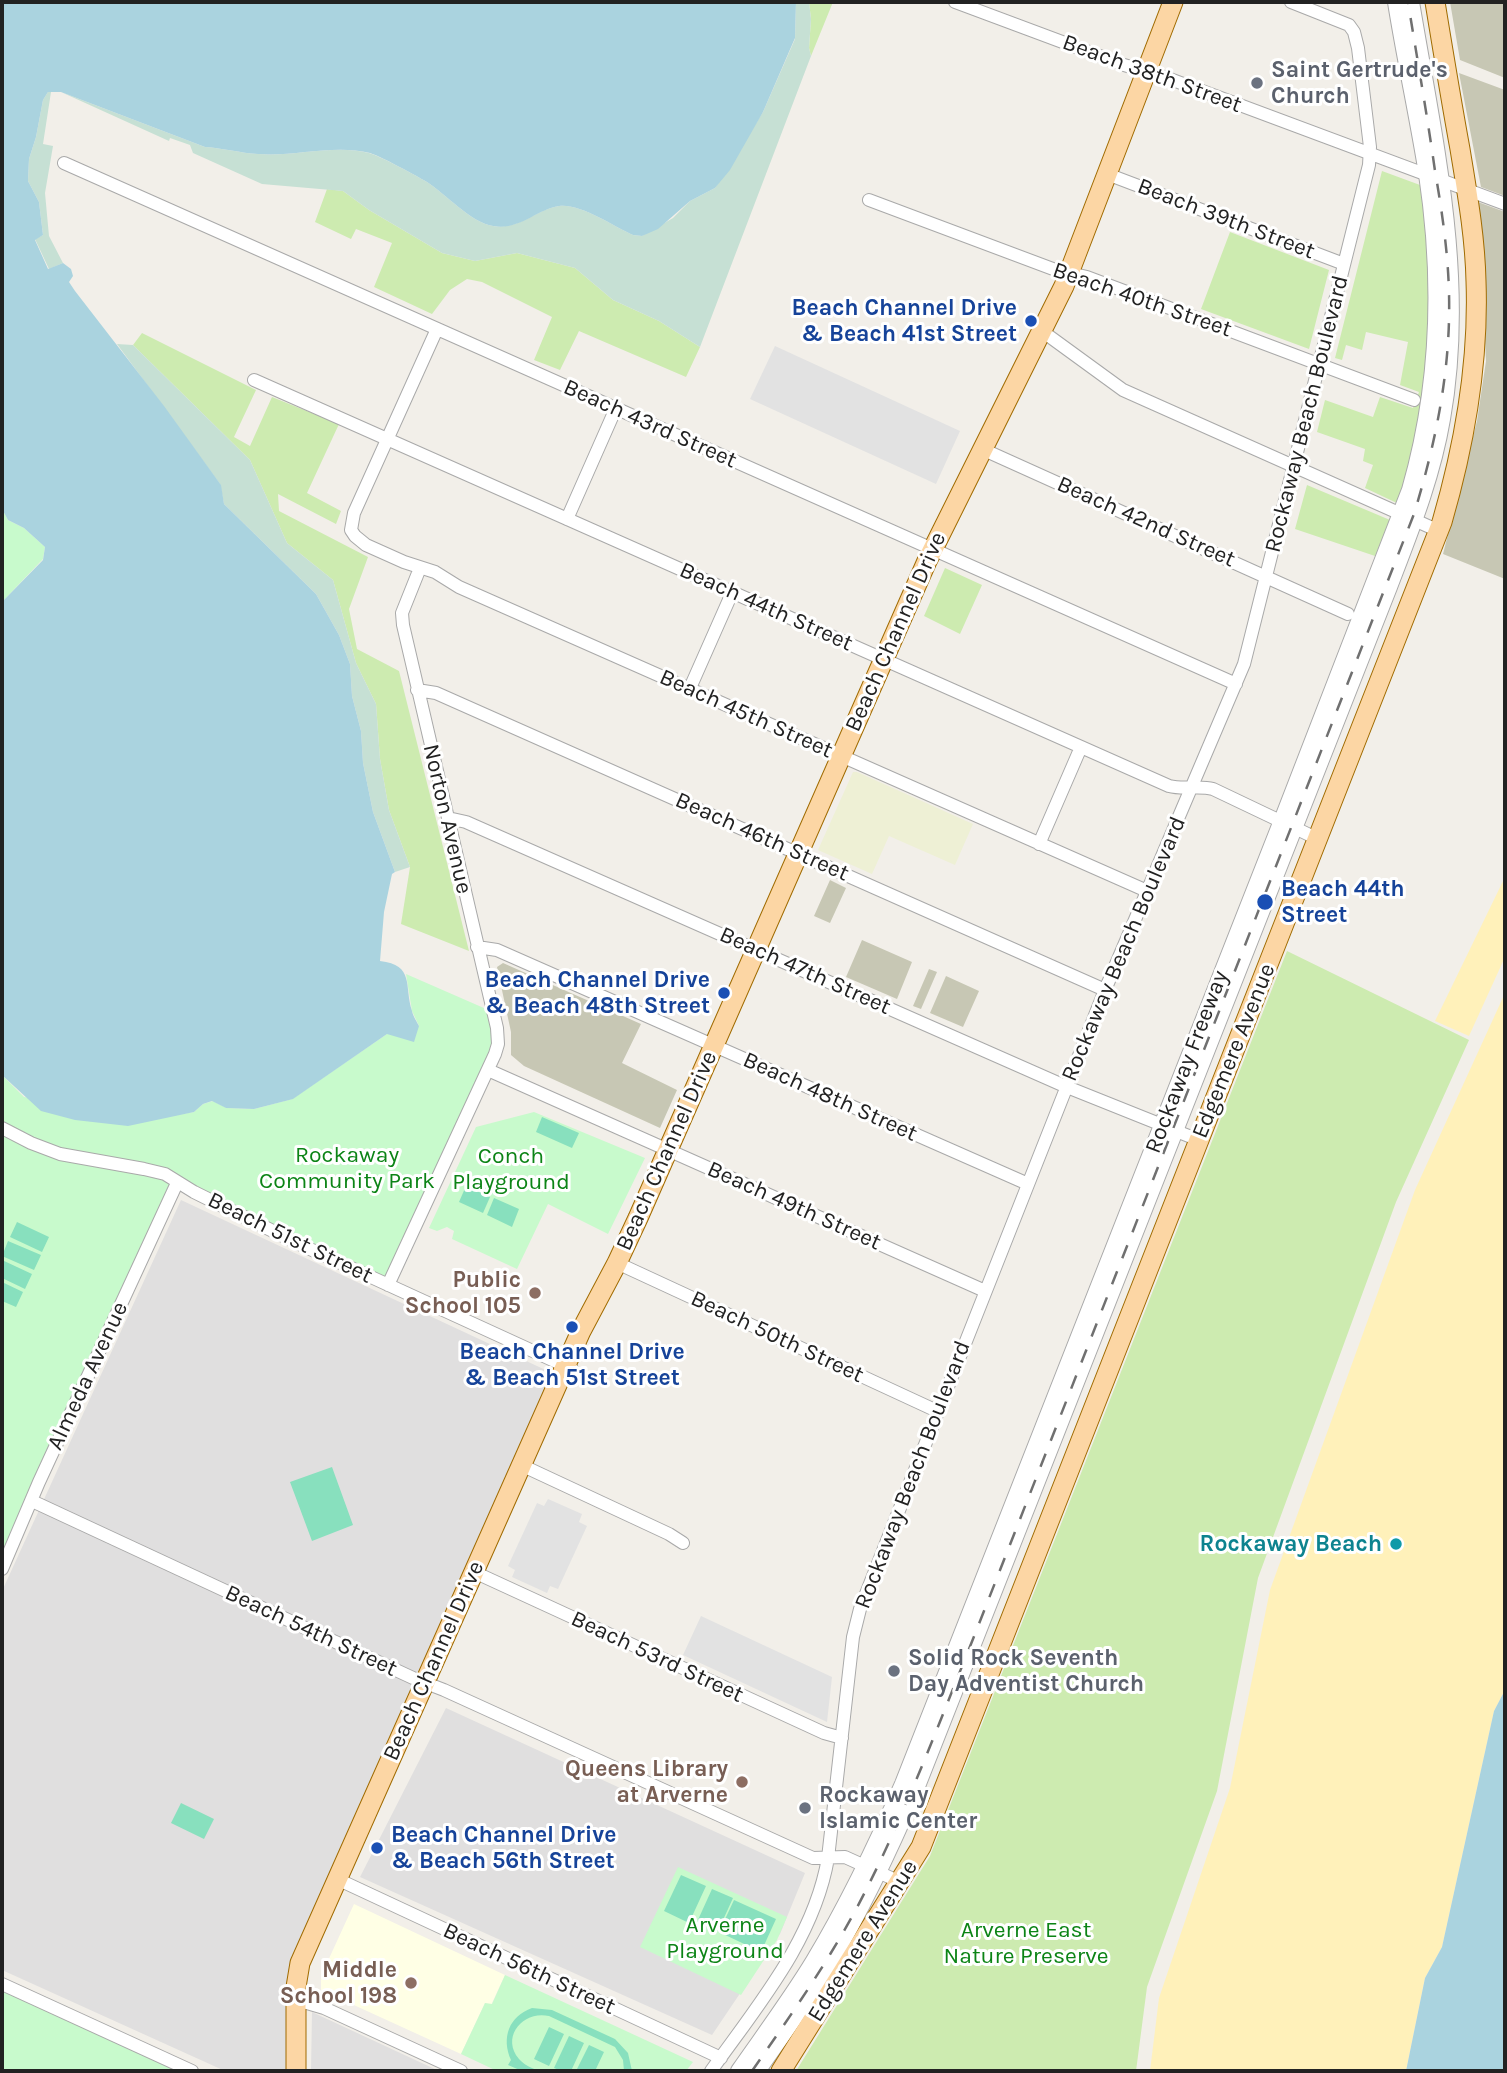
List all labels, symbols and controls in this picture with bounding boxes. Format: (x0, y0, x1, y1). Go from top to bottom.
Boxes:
street label: Beach 38th Street (1059, 29, 1245, 119)
place label: Saint Gertrude's Church (1271, 56, 1448, 110)
marker: Saint Gertrude's Church (1249, 75, 1265, 91)
street label: Beach 39th Street (1133, 172, 1319, 266)
street label: Beach 40th Street (1049, 256, 1235, 344)
street label: Rockaway Beach Boulevard (1259, 272, 1355, 556)
place label: Beach Channel Drive & Beach 41st Street (792, 294, 1017, 348)
marker: Beach Channel Drive & Beach 41st Street (1023, 313, 1039, 329)
street label: Beach 43rd Street (559, 373, 741, 475)
street label: Beach 42nd Street (1053, 470, 1239, 574)
street label: Beach Channel Drive (840, 528, 952, 736)
street label: Beach 44th Street (675, 556, 857, 658)
street label: Beach 45th Street (655, 663, 837, 765)
street label: Norton Avenue (416, 741, 478, 897)
street label: Beach 46th Street (671, 786, 853, 888)
street label: Rockaway Beach Boulevard (1056, 813, 1192, 1085)
place label: Beach 44th Street (1281, 875, 1405, 929)
marker: Beach 44th Street (1255, 892, 1275, 912)
street label: Beach 47th Street (715, 921, 895, 1021)
street label: Edgemere Avenue (1186, 960, 1282, 1142)
place label: Beach Channel Drive & Beach 48th Street (485, 966, 710, 1020)
street label: Rockaway Freeway (1139, 967, 1235, 1157)
marker: Beach Channel Drive & Beach 48th Street (716, 985, 732, 1001)
street label: Beach 48th Street (738, 1046, 922, 1148)
street label: Beach Channel Drive (611, 1047, 723, 1255)
park label: Rockaway Community Park (259, 1141, 435, 1195)
park label: Conch Playground (452, 1142, 570, 1196)
street label: Beach 49th Street (703, 1155, 885, 1257)
street label: Beach 51st Street (203, 1186, 377, 1290)
place label: Public School 105 (405, 1266, 521, 1320)
marker: Public School 105 (527, 1285, 543, 1301)
street label: Beach 50th Street (686, 1285, 868, 1389)
street label: Almeda Avenue (42, 1297, 134, 1455)
marker: Beach Channel Drive & Beach 51st Street (564, 1319, 580, 1335)
street label: Rockaway Beach Boulevard (849, 1337, 977, 1613)
place label: Beach Channel Drive & Beach 51st Street (459, 1338, 685, 1392)
place label: Rockaway Beach (1200, 1530, 1382, 1558)
marker: Rockaway Beach (1388, 1536, 1404, 1552)
street label: Beach Channel Drive (378, 1557, 490, 1765)
street label: Beach 54th Street (220, 1579, 402, 1683)
street label: Beach 53rd Street (566, 1605, 748, 1709)
place label: Solid Rock Seventh Day Adventist Church (908, 1644, 1144, 1698)
marker: Solid Rock Seventh Day Adventist Church (886, 1663, 902, 1679)
place label: Queens Library at Arverne (565, 1755, 728, 1809)
marker: Queens Library at Arverne (734, 1774, 750, 1790)
place label: Rockaway Islamic Center (819, 1781, 977, 1835)
marker: Rockaway Islamic Center (797, 1800, 813, 1816)
place label: Beach Channel Drive & Beach 56th Street (391, 1821, 616, 1875)
marker: Beach Channel Drive & Beach 56th Street (369, 1840, 385, 1856)
street label: Edgemere Avenue (802, 1855, 924, 2027)
park label: Arverne Playground (666, 1911, 784, 1965)
park label: Arverne East Nature Preserve (944, 1916, 1108, 1970)
street label: Beach 56th Street (438, 1917, 620, 2021)
place label: Middle School 198 (280, 1956, 397, 2010)
marker: Middle School 198 (403, 1975, 419, 1991)

